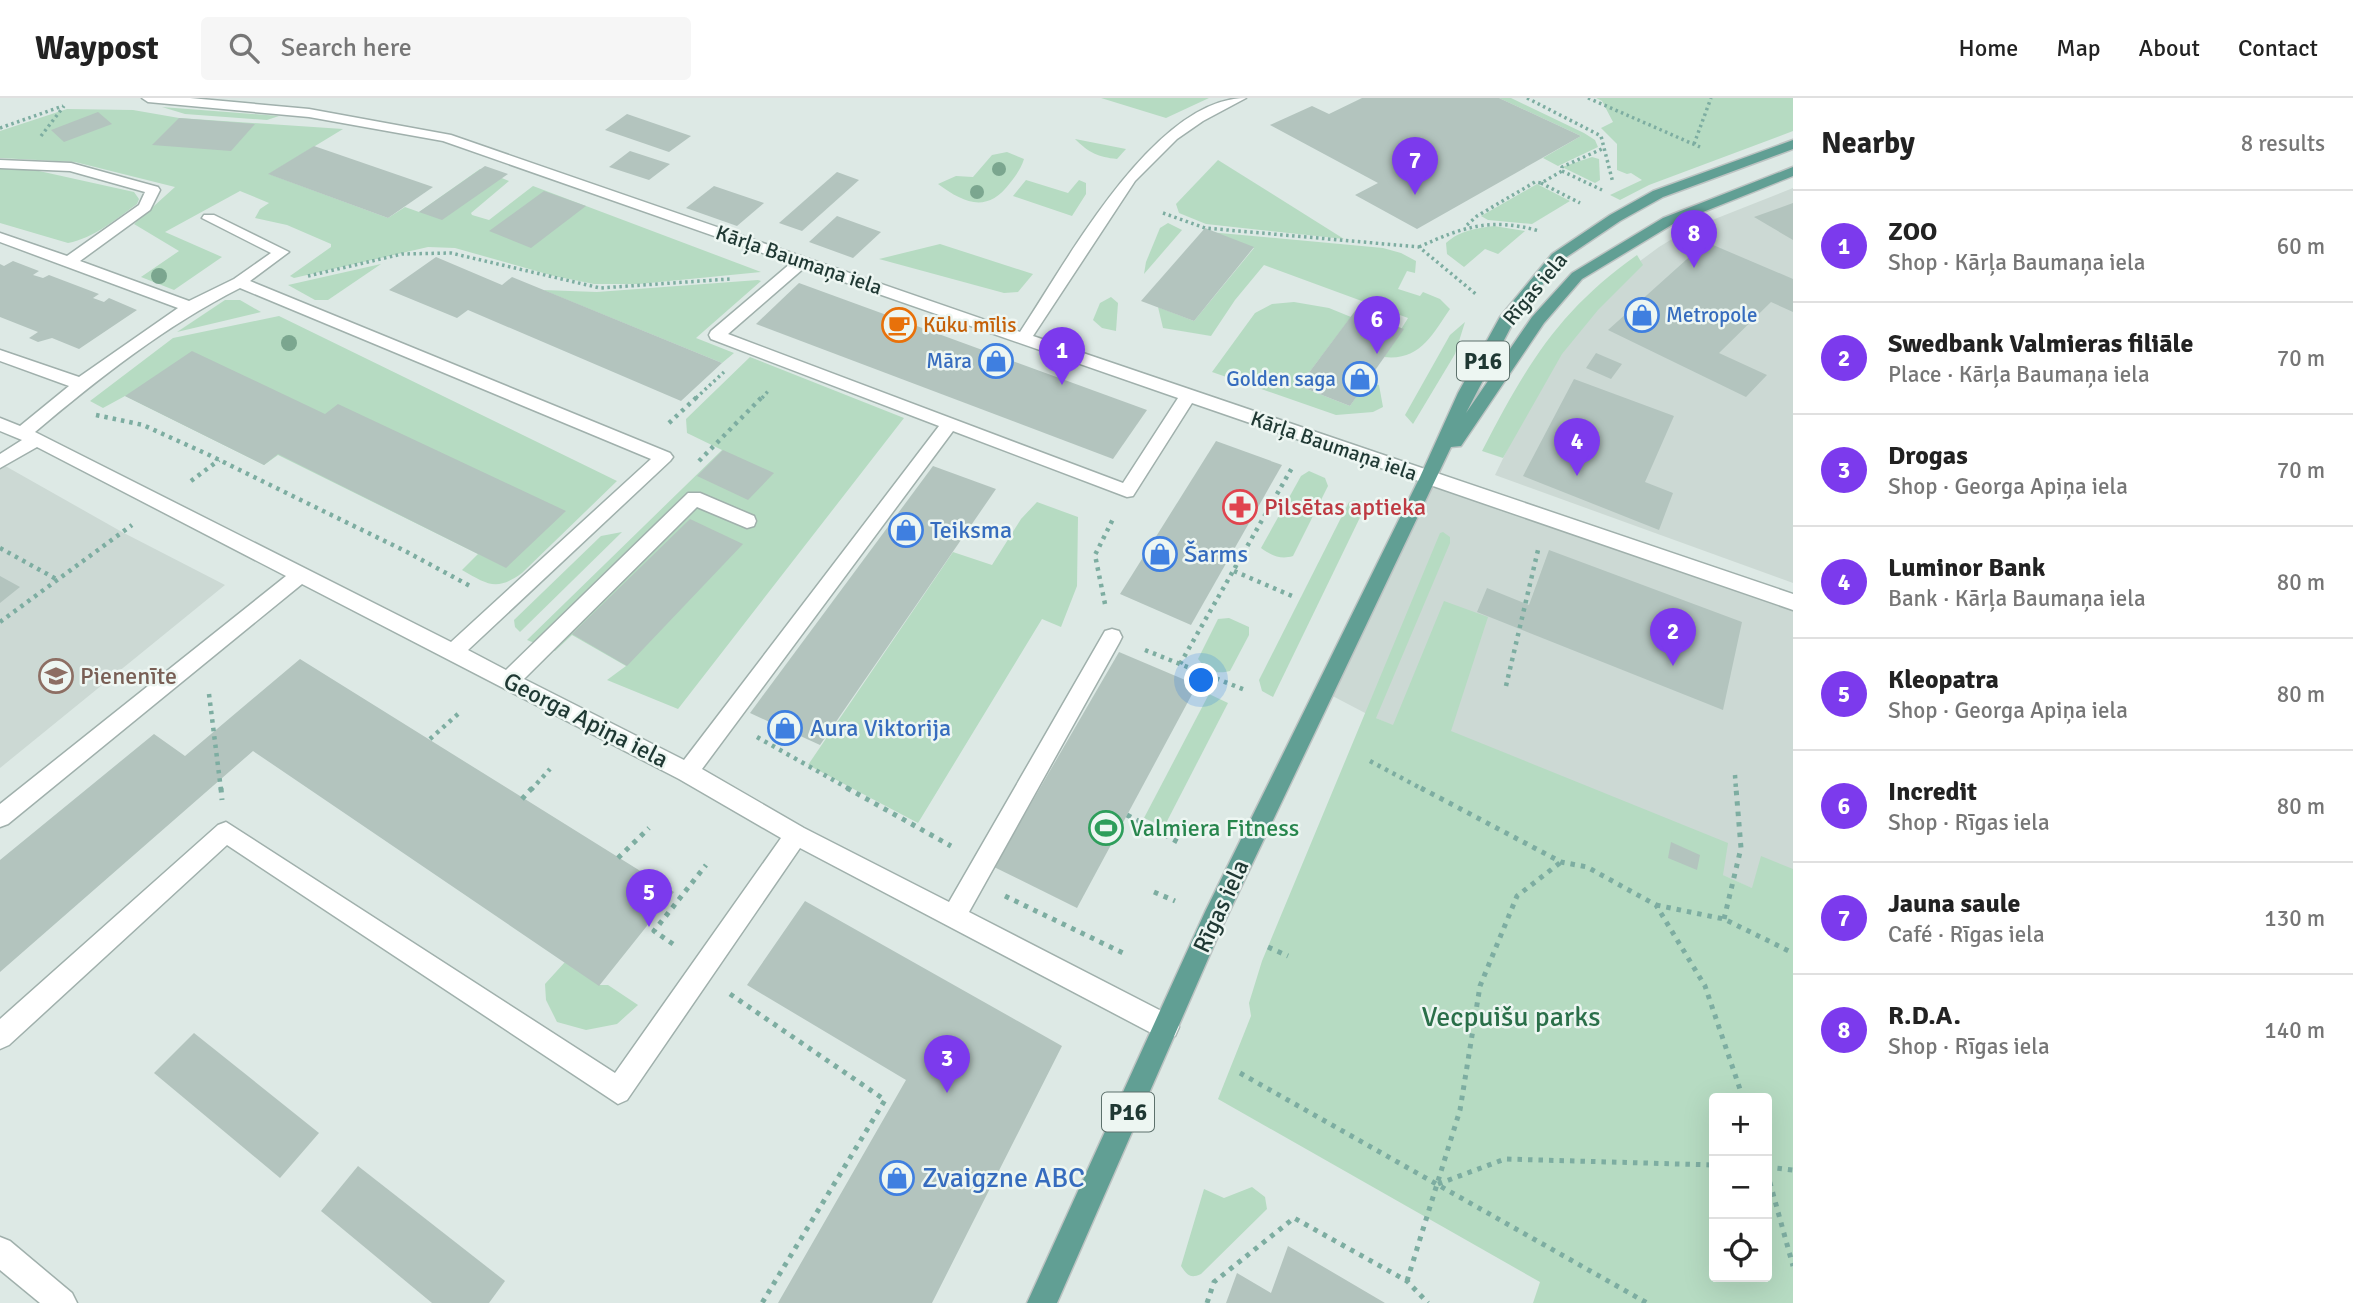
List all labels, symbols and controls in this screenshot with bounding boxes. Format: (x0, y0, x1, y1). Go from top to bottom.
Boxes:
search box (201, 17, 691, 80)
text: Waypost (35, 28, 159, 69)
icon: search (225, 29, 263, 67)
text: Search here (281, 32, 412, 64)
text: Home (1958, 33, 2018, 63)
text: Map (2056, 33, 2101, 63)
text: About (2139, 33, 2200, 63)
text: Contact (2238, 33, 2318, 63)
text: Nearby (1821, 125, 1915, 162)
text: 8 results (2241, 129, 2325, 158)
pin: 7 (1392, 137, 1438, 195)
pin: 8 (1671, 210, 1717, 268)
text: ZOO (1888, 216, 1937, 248)
street label: Kārļa Baumaņa iela (712, 219, 886, 301)
text: 1 (1838, 232, 1850, 261)
text: 60 m (2277, 232, 2325, 261)
street label: Rīgas iela (1497, 247, 1573, 331)
text: Shop · Kārļa Baumaņa iela (1888, 248, 2146, 277)
pin: 6 (1354, 296, 1400, 354)
shop icon: Metropole (1623, 296, 1661, 334)
place label: Metropole (1666, 302, 1758, 328)
cafe icon: Kūku mīlis (880, 306, 918, 344)
place label: Kūku mīlis (923, 312, 1016, 338)
pin: 1 (1039, 327, 1085, 385)
text: Swedbank Valmieras filiāle (1888, 328, 2193, 360)
shop icon: Māra (977, 342, 1015, 380)
road number: P16 (1457, 342, 1509, 380)
text: 2 (1838, 344, 1850, 373)
text: 70 m (2277, 344, 2325, 373)
place label: Māra (926, 348, 972, 374)
shop icon: Golden saga (1341, 360, 1379, 398)
text: Place · Kārļa Baumaņa iela (1888, 360, 2150, 389)
place label: Golden saga (1226, 366, 1336, 392)
street label: Kārļa Baumaņa iela (1247, 405, 1421, 487)
pin: 4 (1554, 418, 1600, 476)
text: Drogas (1888, 440, 1968, 472)
text: 3 (1838, 456, 1850, 485)
text: 70 m (2277, 456, 2325, 485)
text: Shop · Georga Apiņa iela (1888, 472, 2128, 501)
pharmacy icon: Pilsētas aptieka (1221, 488, 1259, 526)
place label: Pilsētas aptieka (1264, 492, 1426, 522)
shop icon: Teiksma (887, 511, 925, 549)
place label: Teiksma (930, 515, 1012, 545)
shop icon: Šarms (1141, 535, 1179, 573)
place label: Šarms (1184, 539, 1248, 569)
text: Luminor Bank (1888, 552, 2045, 584)
text: 4 (1838, 568, 1850, 597)
text: 80 m (2277, 568, 2325, 597)
text: Bank · Kārļa Baumaņa iela (1888, 584, 2146, 613)
pin: 2 (1650, 608, 1696, 666)
school or university icon: Pienenīte (37, 657, 75, 695)
place label: Pienenīte (80, 661, 177, 691)
your location (1184, 663, 1218, 697)
text: Kleopatra (1888, 664, 1999, 696)
street label: Georga Apiņa iela (499, 666, 673, 774)
text: 5 (1838, 680, 1850, 709)
text: 80 m (2277, 680, 2325, 709)
text: Shop · Georga Apiņa iela (1888, 696, 2128, 725)
shop icon: Aura Viktorija (766, 709, 804, 747)
place label: Aura Viktorija (810, 713, 951, 743)
text: Incredit (1888, 776, 1977, 808)
text: 6 (1838, 792, 1850, 821)
text: 80 m (2277, 792, 2325, 821)
text: Shop · Rīgas iela (1888, 808, 2050, 837)
sports icon: Valmiera Fitness (1087, 809, 1125, 847)
place label: Valmiera Fitness (1130, 813, 1299, 843)
street label: Rīgas iela (1186, 855, 1256, 957)
pin: 5 (626, 869, 672, 927)
text: Jauna saule (1888, 888, 2021, 920)
text: 7 (1838, 904, 1850, 933)
text: 130 m (2264, 904, 2325, 933)
text: Café · Rīgas iela (1888, 920, 2045, 949)
park label: Vecpuišu parks (1422, 1000, 1600, 1034)
text: R.D.A. (1888, 1000, 1961, 1032)
text: 8 (1838, 1016, 1850, 1045)
text: 140 m (2264, 1016, 2325, 1045)
text: Shop · Rīgas iela (1888, 1032, 2050, 1061)
pin: 3 (924, 1035, 970, 1093)
road number: P16 (1102, 1093, 1154, 1132)
map controls (1709, 1093, 1772, 1282)
button: + (1709, 1093, 1772, 1156)
button: − (1709, 1156, 1772, 1219)
shop icon: Zvaigzne ABC (878, 1159, 916, 1197)
place label: Zvaigzne ABC (922, 1161, 1085, 1195)
button: locate (1709, 1219, 1772, 1282)

